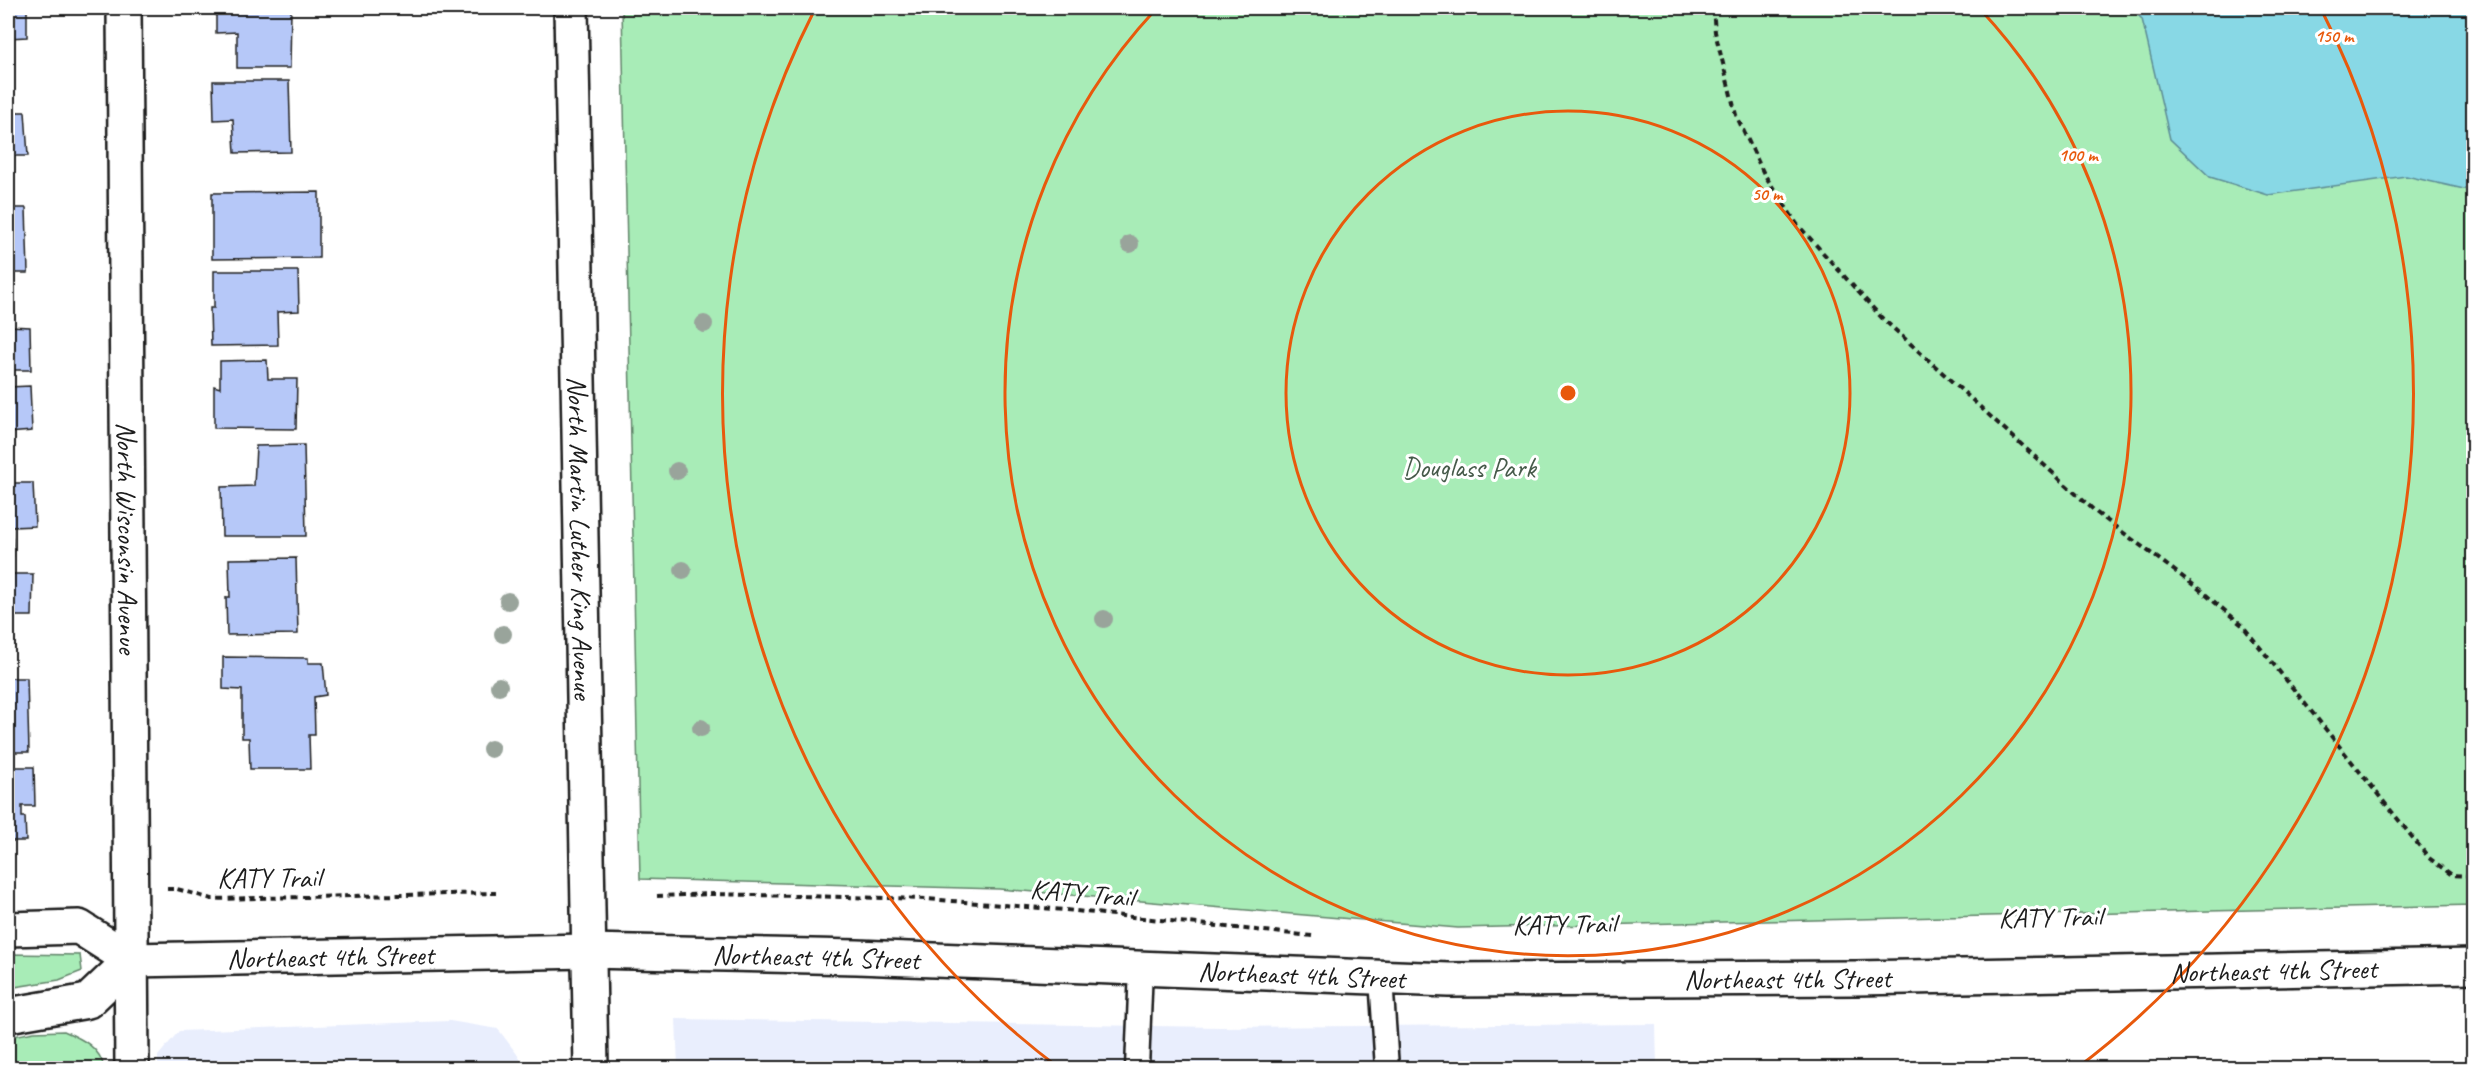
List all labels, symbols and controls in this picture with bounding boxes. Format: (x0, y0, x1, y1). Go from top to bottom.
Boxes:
text: 150 m (2315, 25, 2355, 47)
text: 100 m (2059, 144, 2099, 166)
text: 50 m (1752, 183, 1784, 205)
street label: North Martin Luther King Avenue (560, 376, 602, 702)
centre of rings (1558, 383, 1578, 403)
street label: North Wisconsin Avenue (110, 422, 146, 656)
park label: Douglass Park (1402, 450, 1537, 485)
street label: KATY Trail (217, 860, 326, 895)
street label: KATY Trail (1029, 871, 1140, 915)
street label: KATY Trail (1998, 899, 2107, 935)
street label: KATY Trail (1512, 906, 1621, 942)
street label: Northeast 4th Street (227, 936, 437, 976)
street label: Northeast 4th Street (712, 936, 923, 977)
street label: Northeast 4th Street (2170, 950, 2380, 989)
street label: Northeast 4th Street (1198, 953, 1408, 996)
street label: Northeast 4th Street (1684, 960, 1894, 996)

